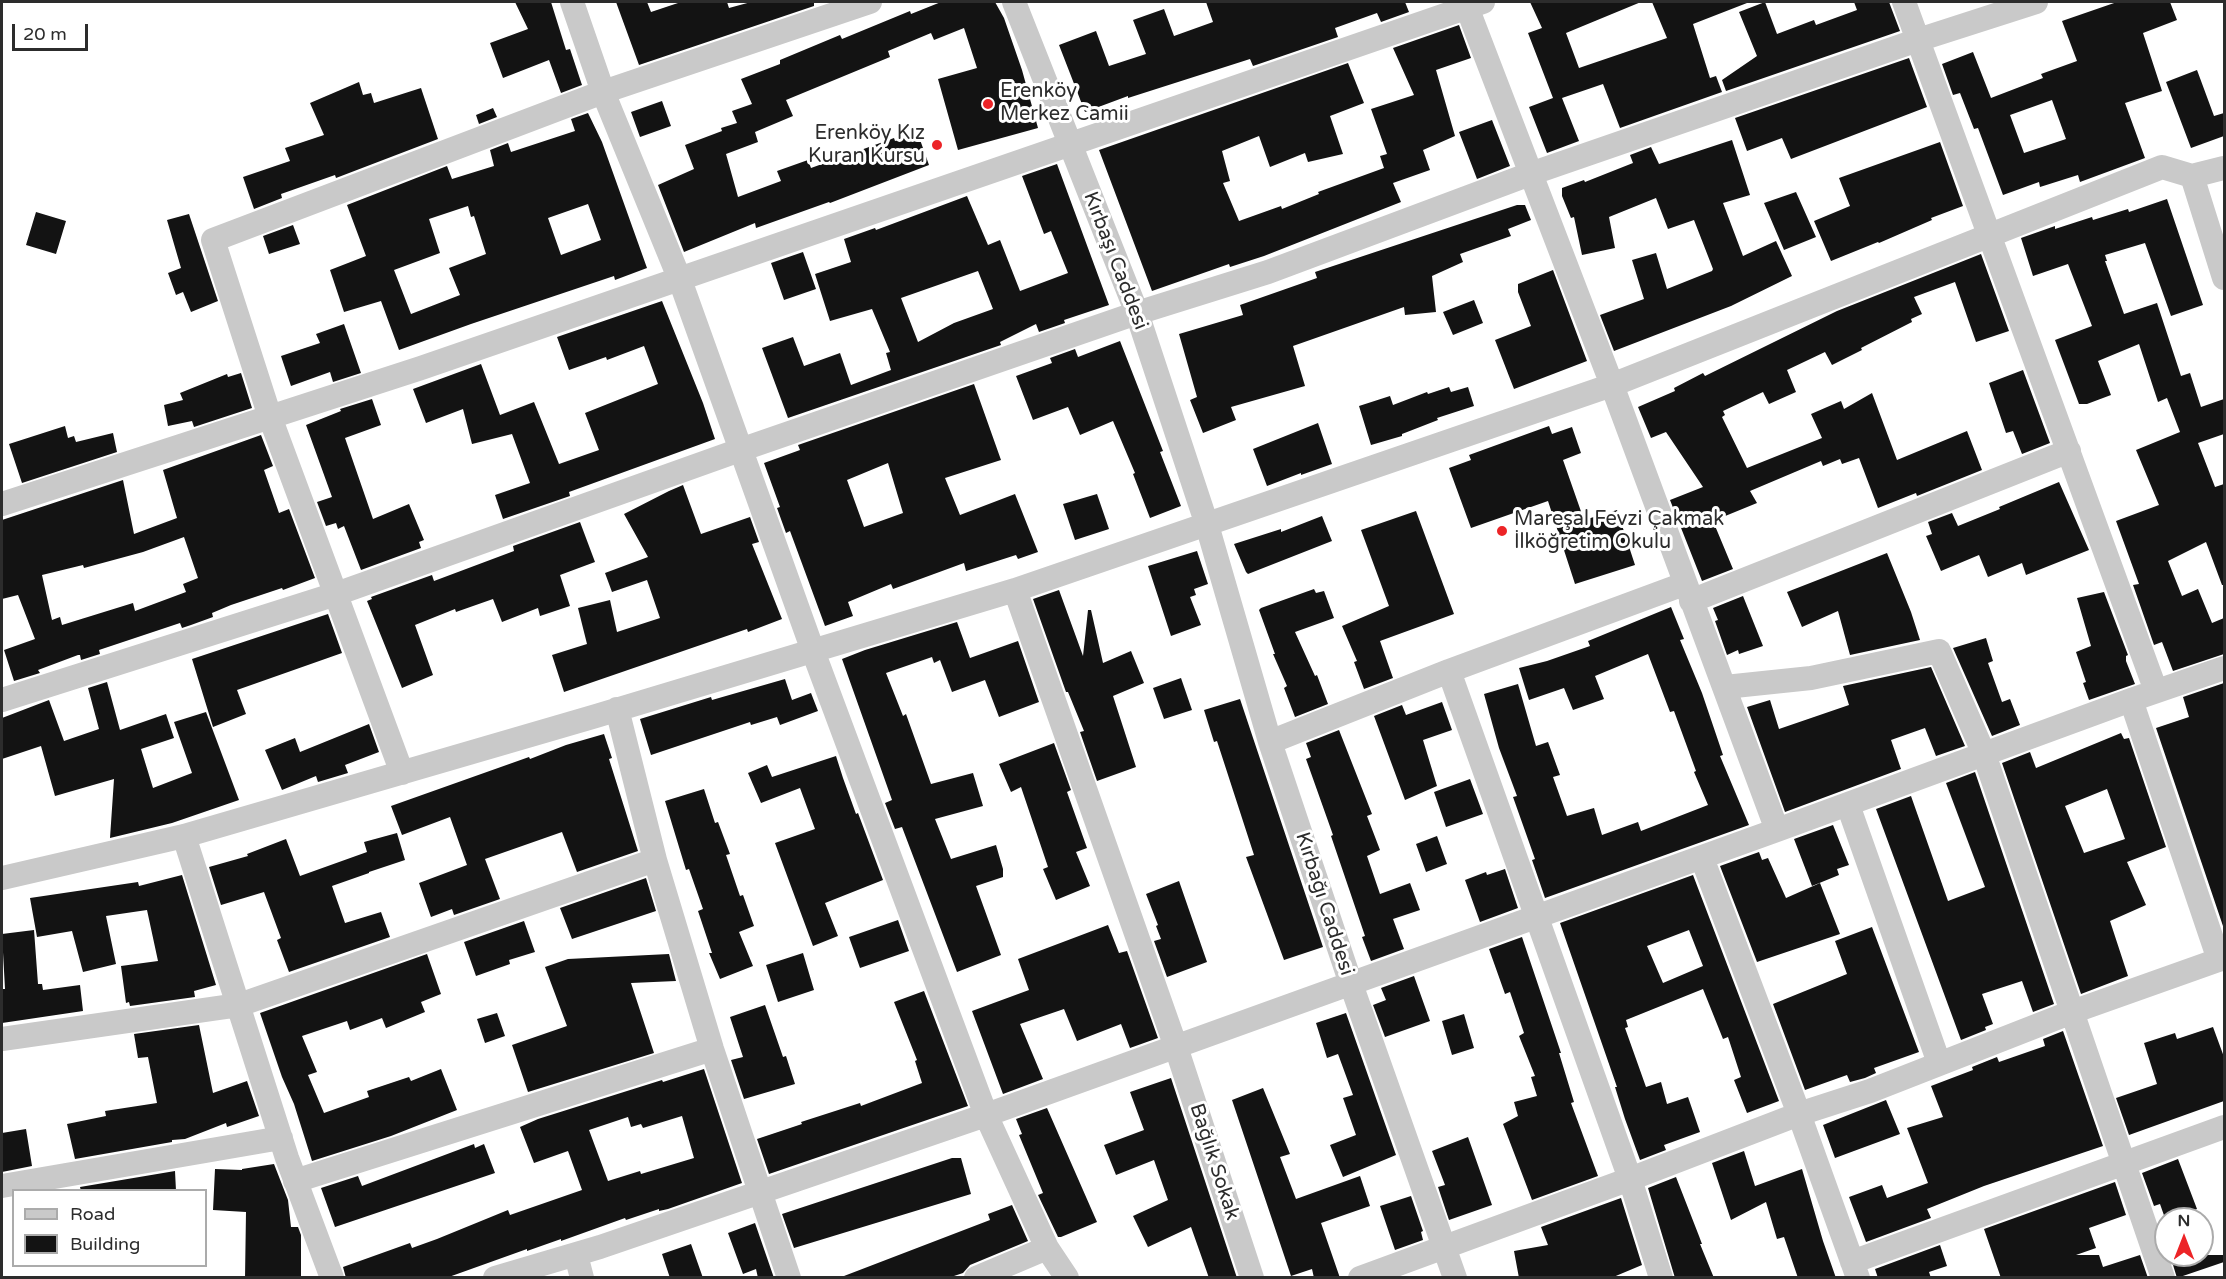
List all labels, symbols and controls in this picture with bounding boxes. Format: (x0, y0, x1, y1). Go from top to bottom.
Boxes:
scale bar (15, 12, 92, 50)
text: 20 m (23, 23, 67, 45)
place label: Erenköy Merkez Camii (1000, 80, 1129, 127)
marker: Erenköy Merkez Camii (981, 97, 995, 111)
place label: Erenköy Kız Kuran Kursu (808, 122, 925, 169)
marker: Erenköy Kız Kuran Kursu (930, 138, 944, 152)
street label: Kırbaşı Caddesi (1078, 189, 1152, 333)
place label: Mareşal Fevzi Çakmak İlköğretim Okulu (1514, 508, 1724, 555)
marker: Mareşal Fevzi Çakmak İlköğretim Okulu (1495, 524, 1509, 538)
street label: Kırbağı Caddesi (1290, 829, 1358, 979)
street label: Bağlık Sokak (1184, 1101, 1244, 1223)
legend (12, 1189, 207, 1267)
text: Road (70, 1203, 115, 1225)
north arrow (2154, 1207, 2214, 1267)
text: N (2178, 1211, 2190, 1231)
text: Building (70, 1233, 140, 1255)

